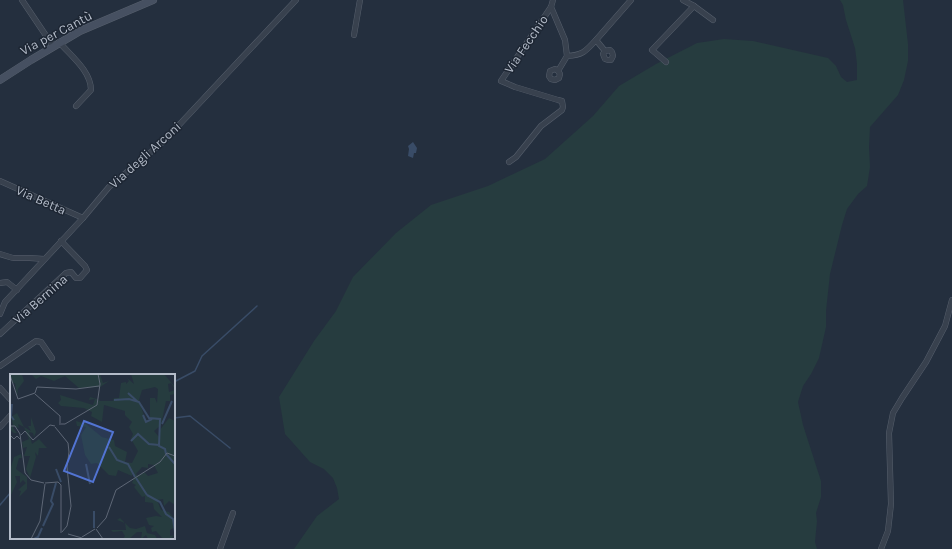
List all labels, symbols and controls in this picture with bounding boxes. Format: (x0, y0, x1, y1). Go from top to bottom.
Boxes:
street label: Via per Cantù (17, 8, 95, 58)
street label: Via Fecchio (501, 12, 551, 76)
street label: Via degli Arconi (106, 119, 184, 191)
street label: Via Betta (14, 182, 68, 218)
street label: Via Bernina (10, 271, 70, 327)
inset map (10, 374, 175, 539)

